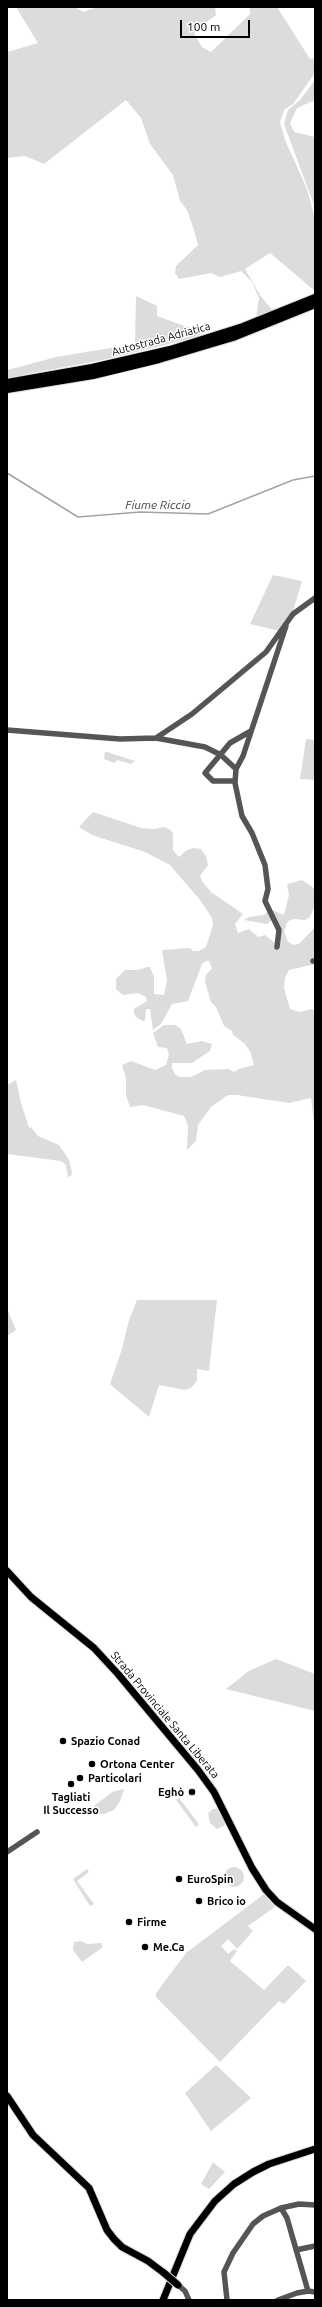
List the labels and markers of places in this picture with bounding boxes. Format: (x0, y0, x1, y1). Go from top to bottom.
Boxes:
place label: Spazio Conad (71, 1734, 140, 1748)
marker: Spazio Conad (58, 1736, 68, 1746)
place label: Ortona Center (100, 1757, 175, 1771)
marker: Ortona Center (87, 1759, 97, 1769)
place label: Particolari (88, 1771, 142, 1785)
marker: Particolari (75, 1773, 85, 1783)
marker: Tagliati Il Successo (66, 1779, 76, 1789)
place label: Eghò (158, 1785, 184, 1799)
marker: Eghò (187, 1787, 197, 1797)
place label: Tagliati Il Successo (43, 1790, 99, 1816)
place label: EuroSpin (187, 1872, 233, 1886)
marker: EuroSpin (174, 1874, 184, 1884)
place label: Brico io (207, 1894, 246, 1908)
marker: Brico io (194, 1896, 204, 1906)
place label: Firme (137, 1915, 167, 1929)
marker: Firme (124, 1917, 134, 1927)
place label: Me.Ca (153, 1940, 185, 1954)
marker: Me.Ca (140, 1942, 150, 1952)

